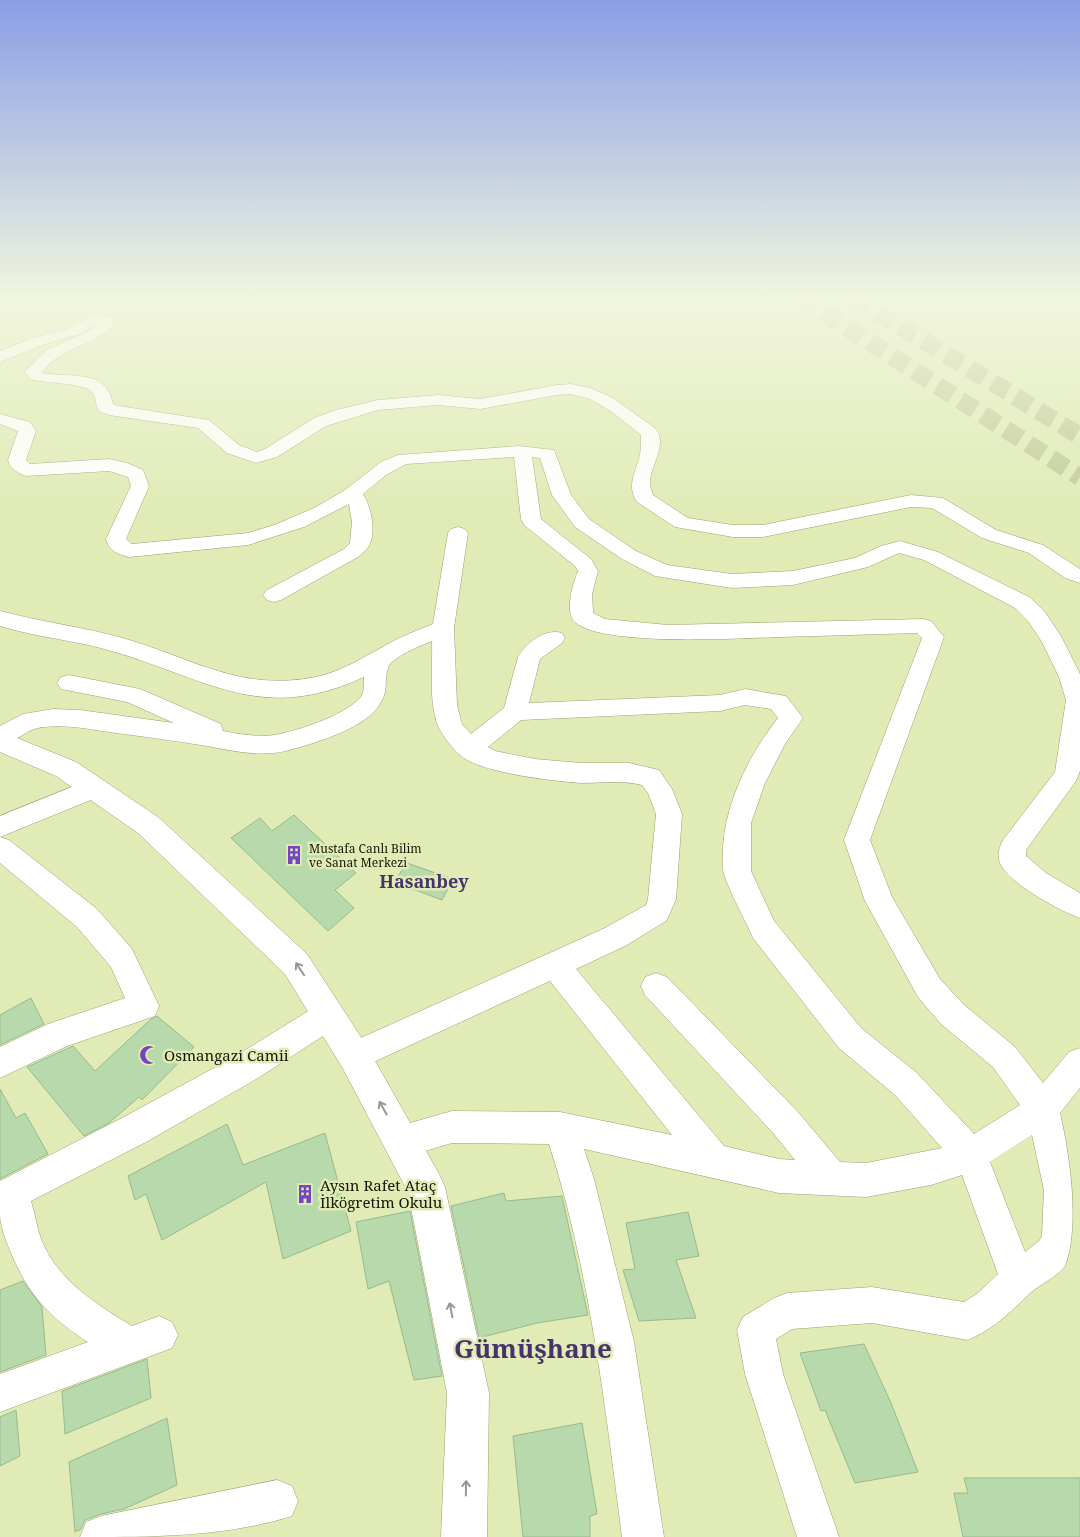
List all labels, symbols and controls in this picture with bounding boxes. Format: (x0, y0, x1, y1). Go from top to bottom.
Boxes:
place label: Mustafa Canlı Bilim ve Sanat Merkezi (309, 840, 422, 871)
building icon: Mustafa Canlı Bilim ve Sanat Merkezi (283, 844, 305, 866)
district label: Hasanbey (379, 869, 469, 893)
one-way arrow (295, 962, 305, 976)
mosque icon: Osmangazi Camii (138, 1044, 160, 1066)
place label: Osmangazi Camii (164, 1045, 289, 1065)
one-way arrow (378, 1102, 388, 1116)
place label: Aysın Rafet Ataç İlkögretim Okulu (320, 1175, 443, 1212)
building icon: Aysın Rafet Ataç İlkögretim Okulu (294, 1183, 316, 1205)
one-way arrow (446, 1302, 455, 1318)
district label: Gümüşhane (454, 1330, 612, 1366)
one-way arrow (461, 1481, 470, 1497)

